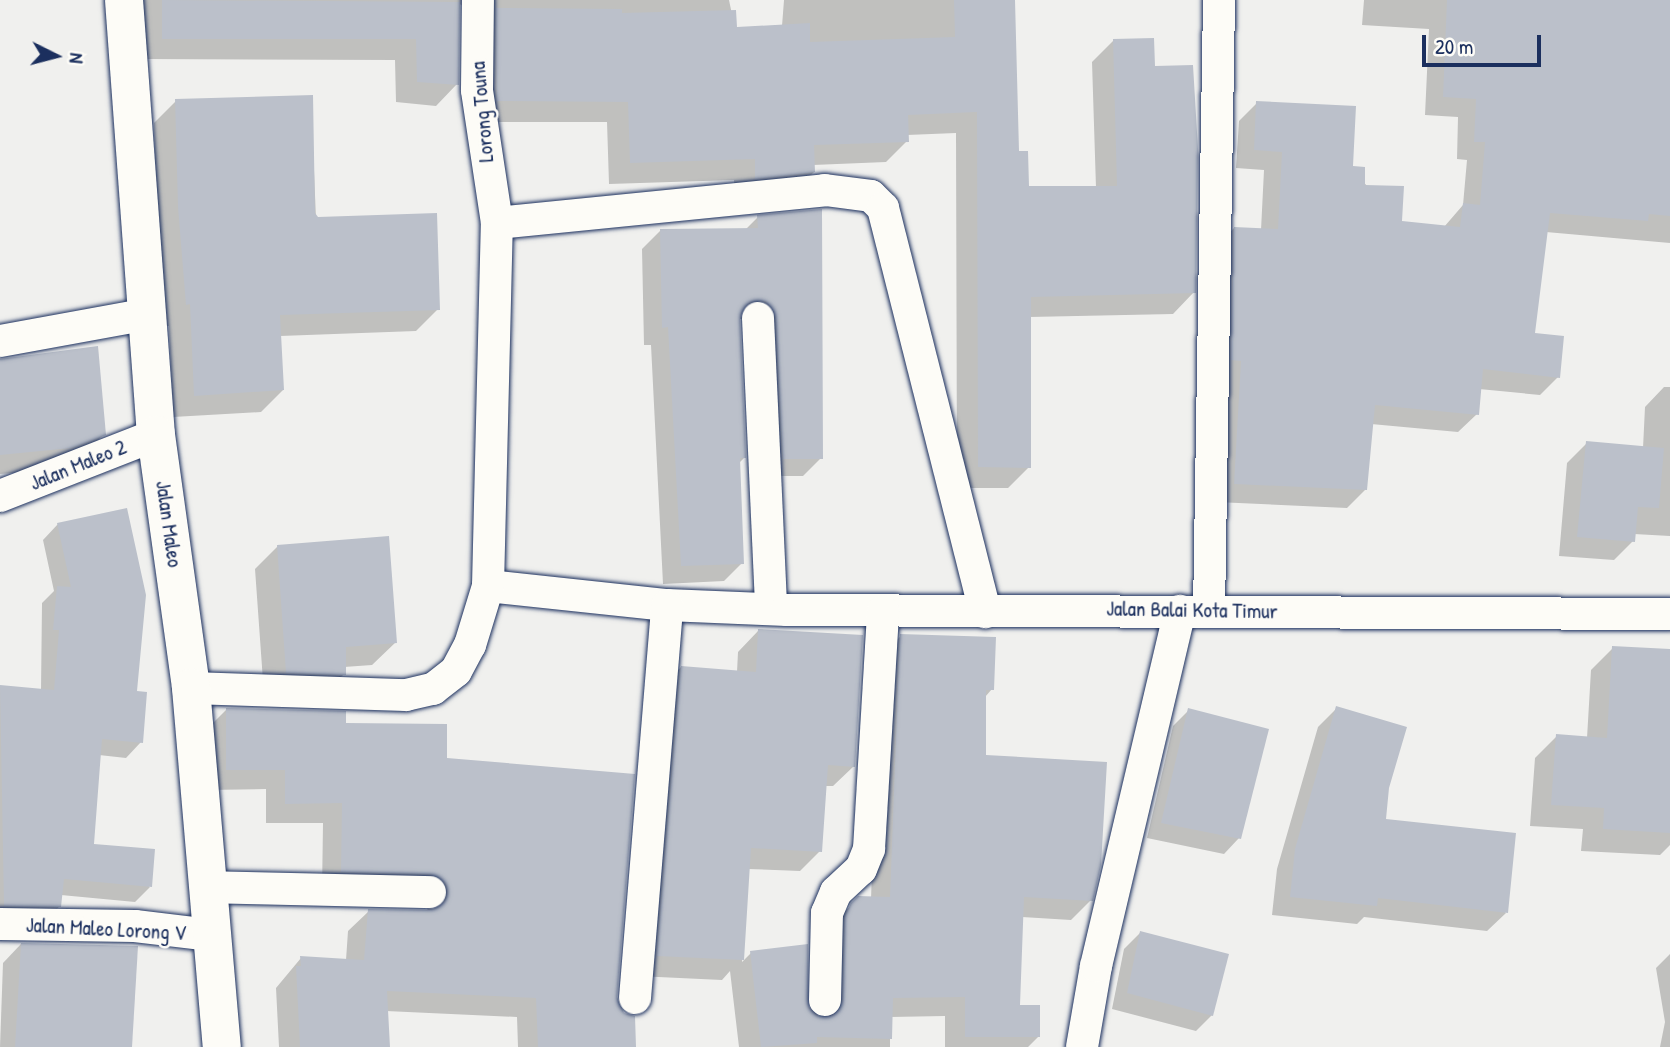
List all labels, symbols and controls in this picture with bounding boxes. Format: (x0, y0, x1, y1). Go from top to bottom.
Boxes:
north arrow (21, 21, 91, 91)
scale bar (1425, 21, 1544, 65)
text: 20 m (1435, 32, 1473, 61)
text: N (63, 52, 90, 65)
street label: Lorong Touna (465, 61, 499, 163)
street label: Jalan Maleo 2 (26, 434, 130, 496)
street label: Jalan Maleo (150, 479, 188, 569)
street label: Jalan Balai Kota Timur (1106, 596, 1278, 624)
street label: Jalan Maleo Lorong V (25, 912, 187, 946)

